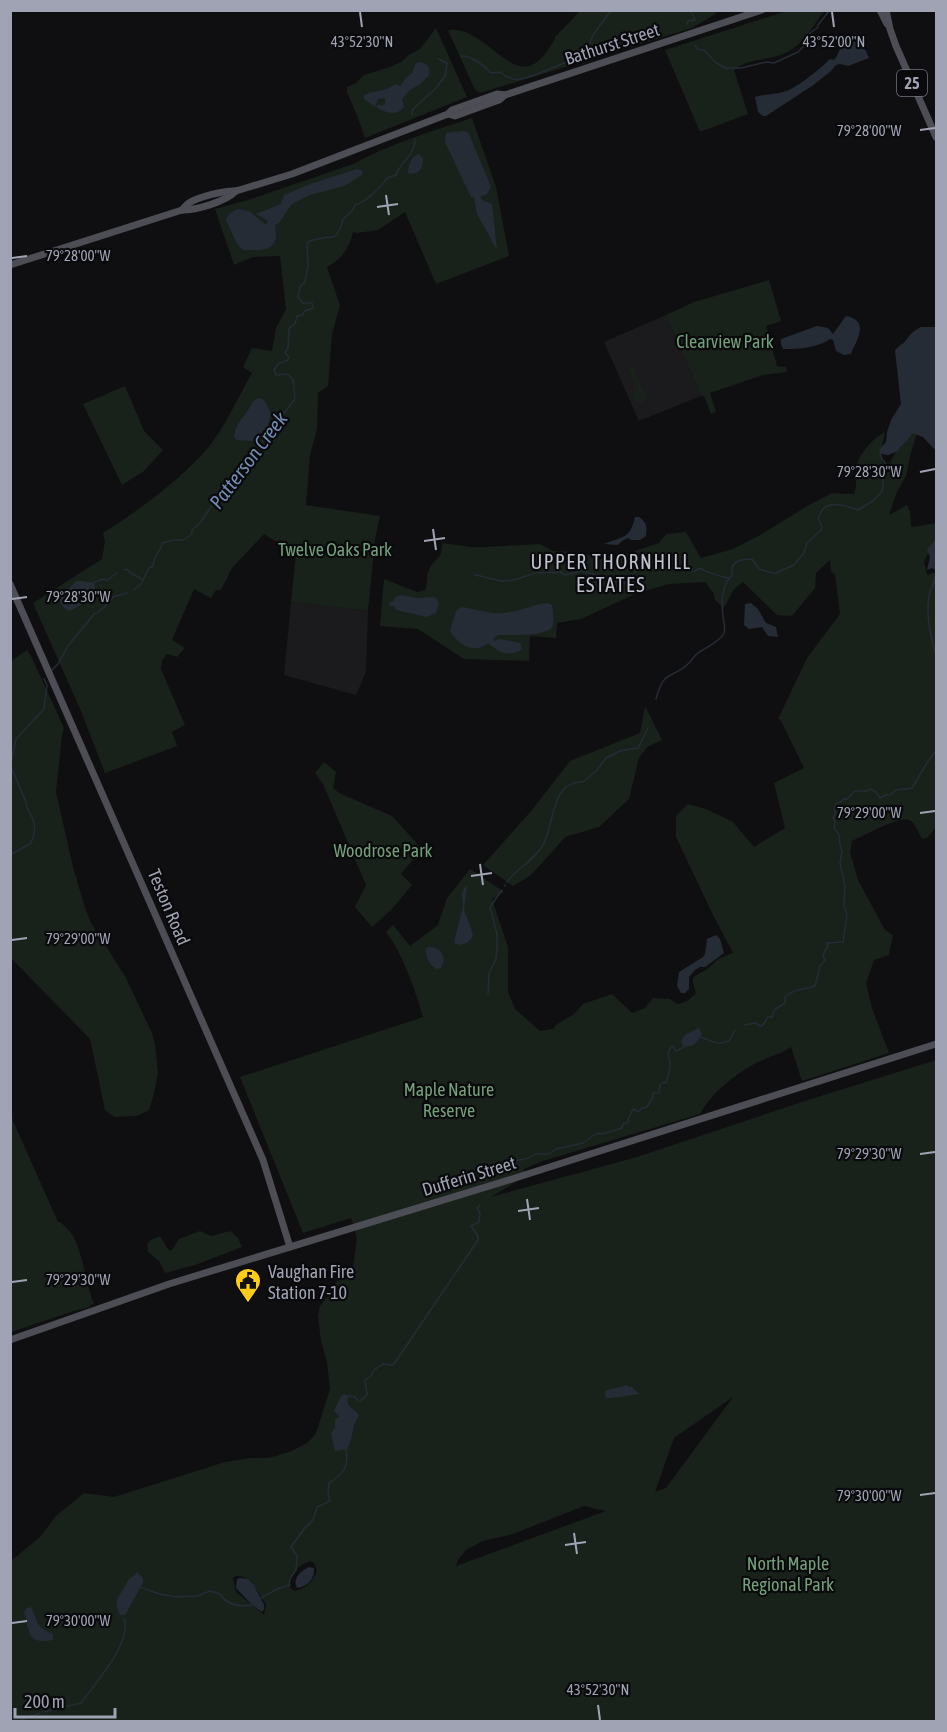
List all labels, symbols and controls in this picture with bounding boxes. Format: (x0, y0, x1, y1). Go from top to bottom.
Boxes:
street label: Bathurst Street (562, 19, 662, 69)
text: 43°52'30"N (331, 33, 393, 50)
text: 43°52'00"N (803, 33, 865, 50)
road number: 25 (897, 70, 927, 96)
text: 79°28'00"W (837, 122, 901, 139)
text: 79°28'00"W (46, 247, 110, 264)
park label: Clearview Park (676, 331, 774, 352)
water label: Patterson Creek (204, 407, 292, 513)
text: 79°28'30"W (837, 463, 901, 480)
park label: Twelve Oaks Park (278, 539, 392, 560)
district label: UPPER THORNHILL ESTATES (530, 550, 692, 596)
text: 79°28'30"W (46, 588, 110, 605)
text: 79°29'00"W (837, 804, 901, 821)
park label: Woodrose Park (334, 840, 432, 861)
street label: Teston Road (144, 866, 194, 948)
text: 79°29'00"W (46, 930, 110, 947)
park label: Maple Nature Reserve (404, 1079, 494, 1121)
text: 79°29'30"W (837, 1145, 901, 1162)
street label: Dufferin Street (420, 1152, 518, 1200)
place label: Vaughan Fire Station 7-10 (268, 1261, 354, 1303)
public building icon: Vaughan Fire Station 7-10 (233, 1266, 263, 1304)
text: 79°29'30"W (46, 1271, 110, 1288)
text: 79°30'00"W (837, 1487, 901, 1504)
park label: North Maple Regional Park (742, 1553, 834, 1595)
text: 79°30'00"W (46, 1612, 110, 1629)
scale bar (15, 1681, 116, 1719)
text: 43°52'30"N (567, 1681, 629, 1698)
text: 200 m (24, 1691, 65, 1712)

